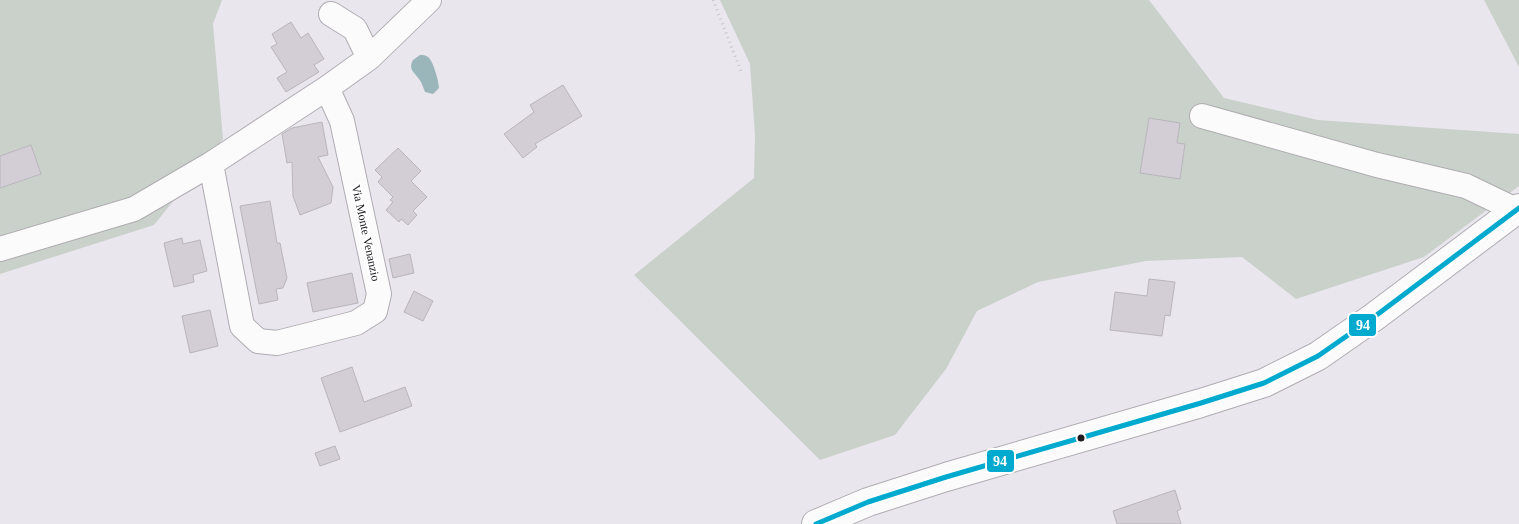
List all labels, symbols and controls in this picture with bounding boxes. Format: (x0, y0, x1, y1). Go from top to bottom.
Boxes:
street label: Via Monte Venanzio (349, 183, 383, 283)
line badge: 94 (1348, 313, 1377, 337)
text: 94 (1356, 318, 1370, 333)
unlabelled marker (1076, 433, 1086, 443)
line badge: 94 (986, 449, 1015, 473)
text: 94 (993, 454, 1007, 469)

